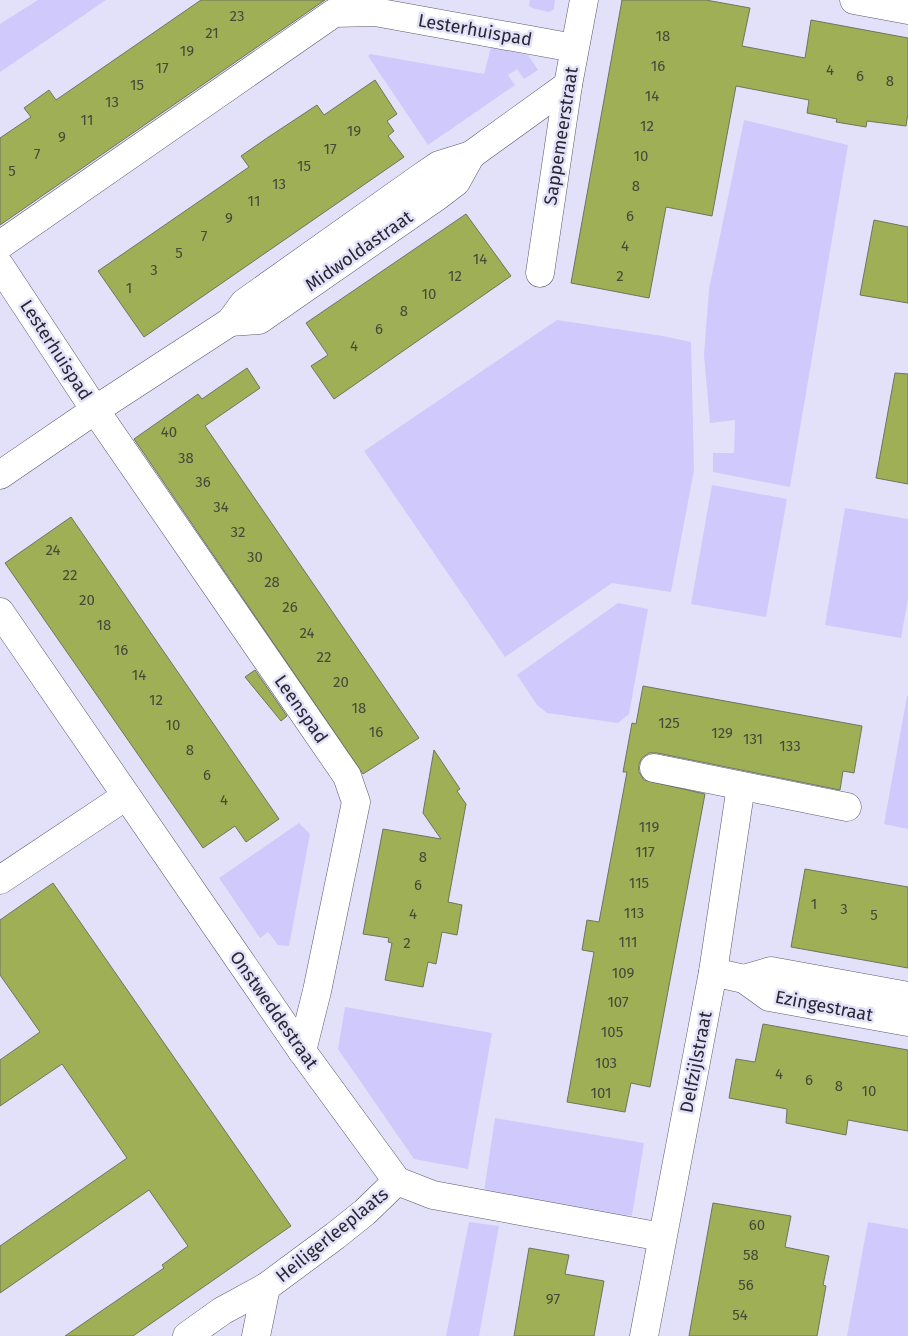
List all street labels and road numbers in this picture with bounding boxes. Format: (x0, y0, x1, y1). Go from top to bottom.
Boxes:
street label: Lesterhuispad (416, 9, 534, 51)
street label: Sappemeerstraat (539, 65, 583, 207)
street label: Midwoldastraat (301, 206, 417, 296)
street label: Lesterhuispad (15, 296, 97, 404)
street label: Leenspad (270, 671, 332, 747)
street label: Onstweddestraat (225, 947, 323, 1074)
street label: Ezingestraat (773, 986, 875, 1026)
street label: Delfzijlstraat (675, 1009, 717, 1115)
street label: Heiligerleeplaats (271, 1183, 393, 1287)

